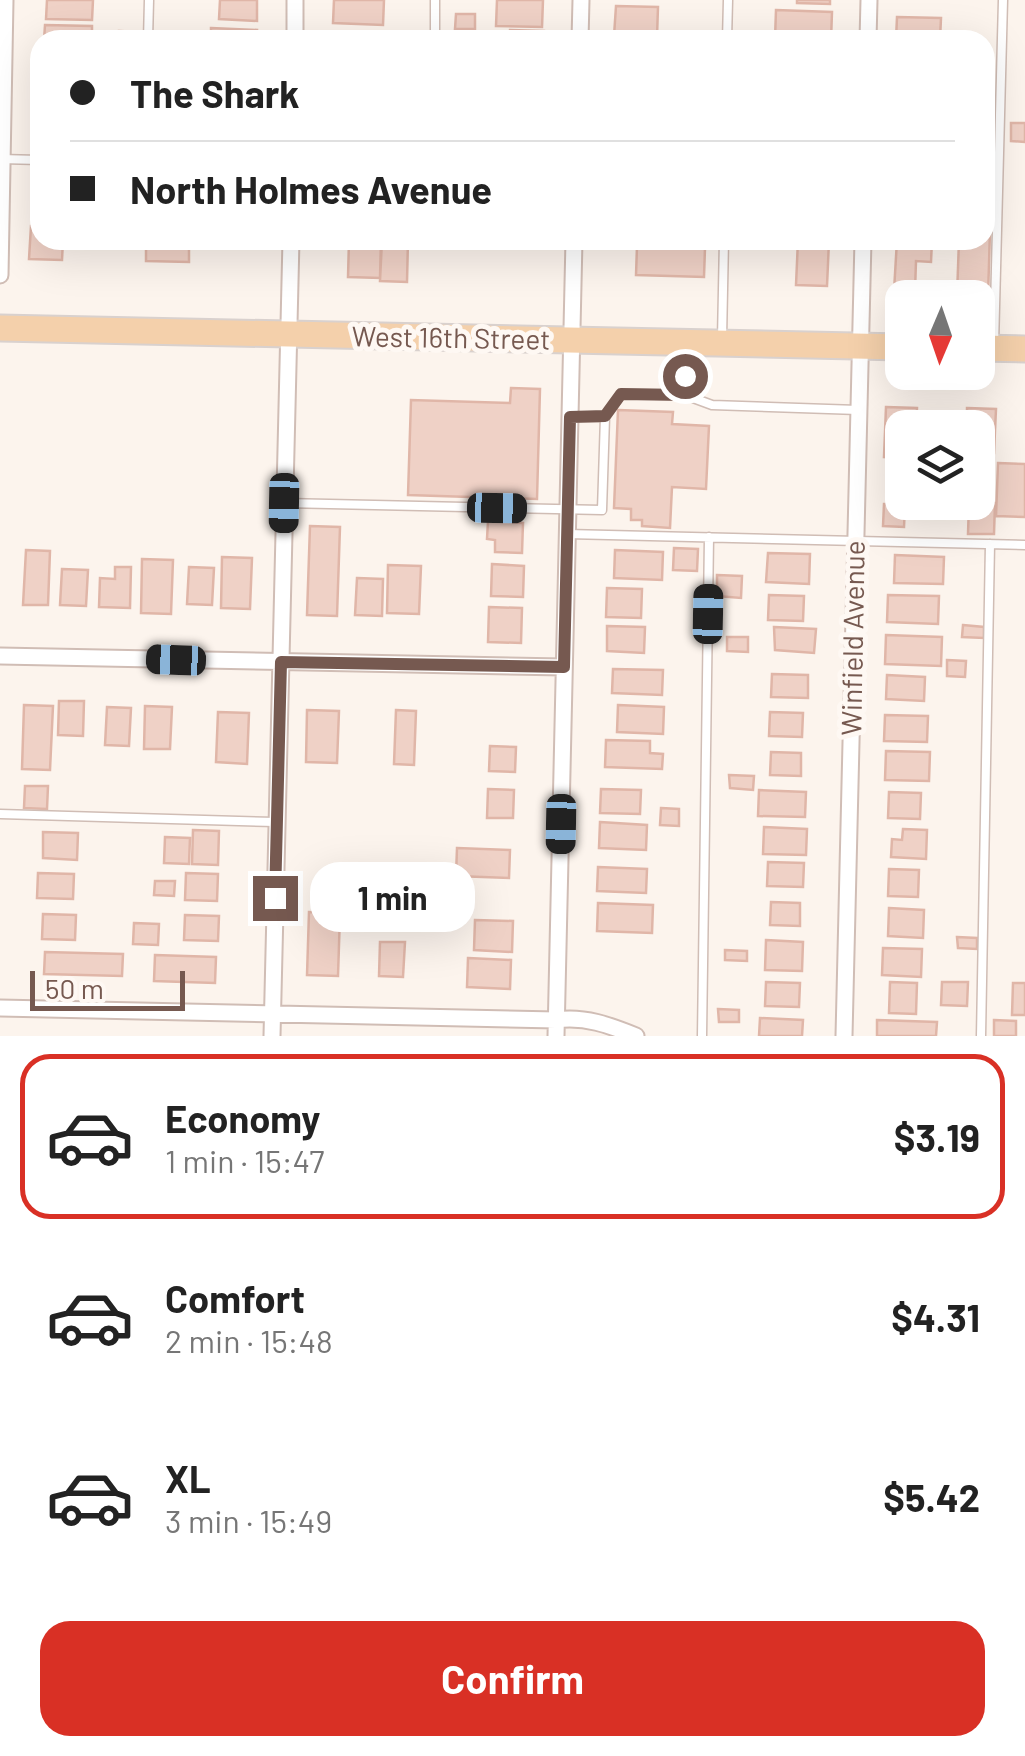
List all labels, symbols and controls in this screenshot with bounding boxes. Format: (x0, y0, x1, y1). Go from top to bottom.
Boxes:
text: The Shark (130, 70, 300, 116)
text: North Holmes Avenue (130, 166, 492, 212)
north arrow (885, 280, 995, 390)
map controls (885, 280, 995, 520)
street label: West 16th Street (351, 318, 551, 356)
route start (663, 354, 708, 399)
button: layers (885, 410, 995, 520)
car (268, 473, 300, 533)
car (467, 492, 527, 524)
street label: Winfield Avenue (833, 540, 871, 736)
car (692, 584, 724, 644)
car (145, 644, 207, 676)
car (545, 794, 577, 854)
callout: 1 min (310, 863, 475, 933)
route end (253, 876, 298, 921)
text: 1 min (357, 878, 428, 916)
scale bar (30, 966, 185, 1010)
text: 50 m (45, 971, 104, 1005)
icon: car (45, 1092, 135, 1182)
text: Economy (165, 1095, 320, 1141)
text: $3.19 (894, 1114, 980, 1160)
text: 1 min · 15:47 (165, 1141, 324, 1179)
icon: car (45, 1272, 135, 1362)
text: Comfort (165, 1275, 305, 1321)
text: $4.31 (891, 1294, 980, 1340)
text: 2 min · 15:48 (165, 1321, 333, 1359)
icon: car (45, 1452, 135, 1542)
text: XL (165, 1455, 211, 1501)
text: $5.42 (883, 1474, 980, 1520)
text: 3 min · 15:49 (165, 1501, 332, 1539)
button: Confirm (40, 1621, 985, 1736)

